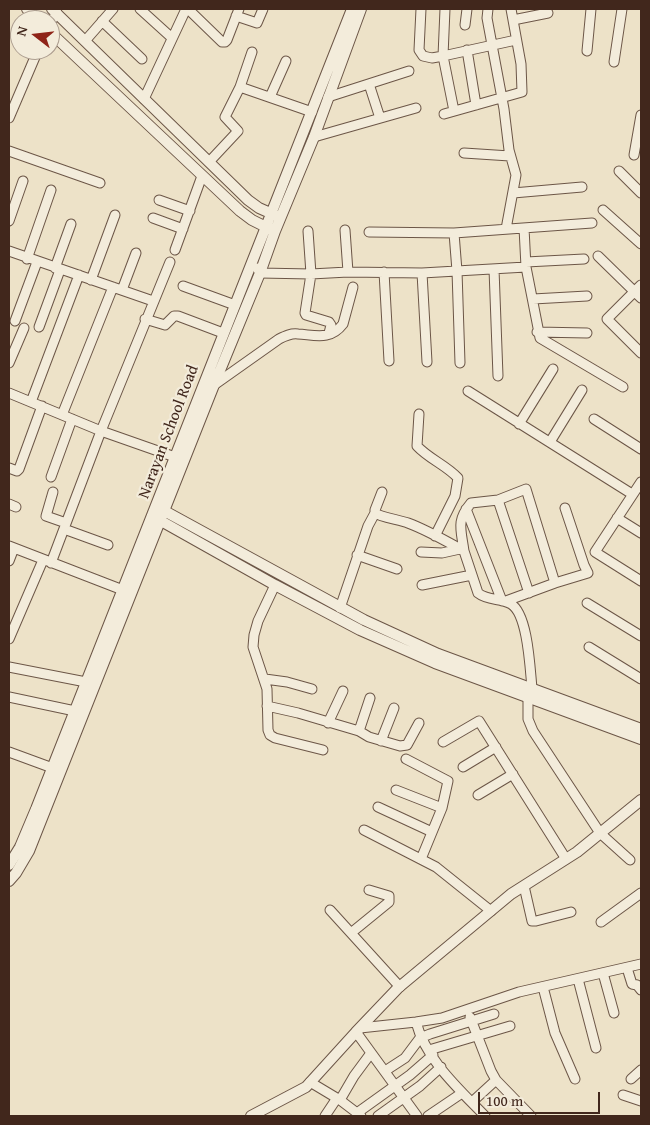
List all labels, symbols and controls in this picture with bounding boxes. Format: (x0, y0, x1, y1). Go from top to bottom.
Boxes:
north arrow (10, 10, 60, 60)
text: N (11, 24, 32, 38)
street label: Narayan School Road (135, 363, 203, 501)
scale bar (480, 1082, 602, 1114)
text: 100 m (486, 1090, 523, 1111)

